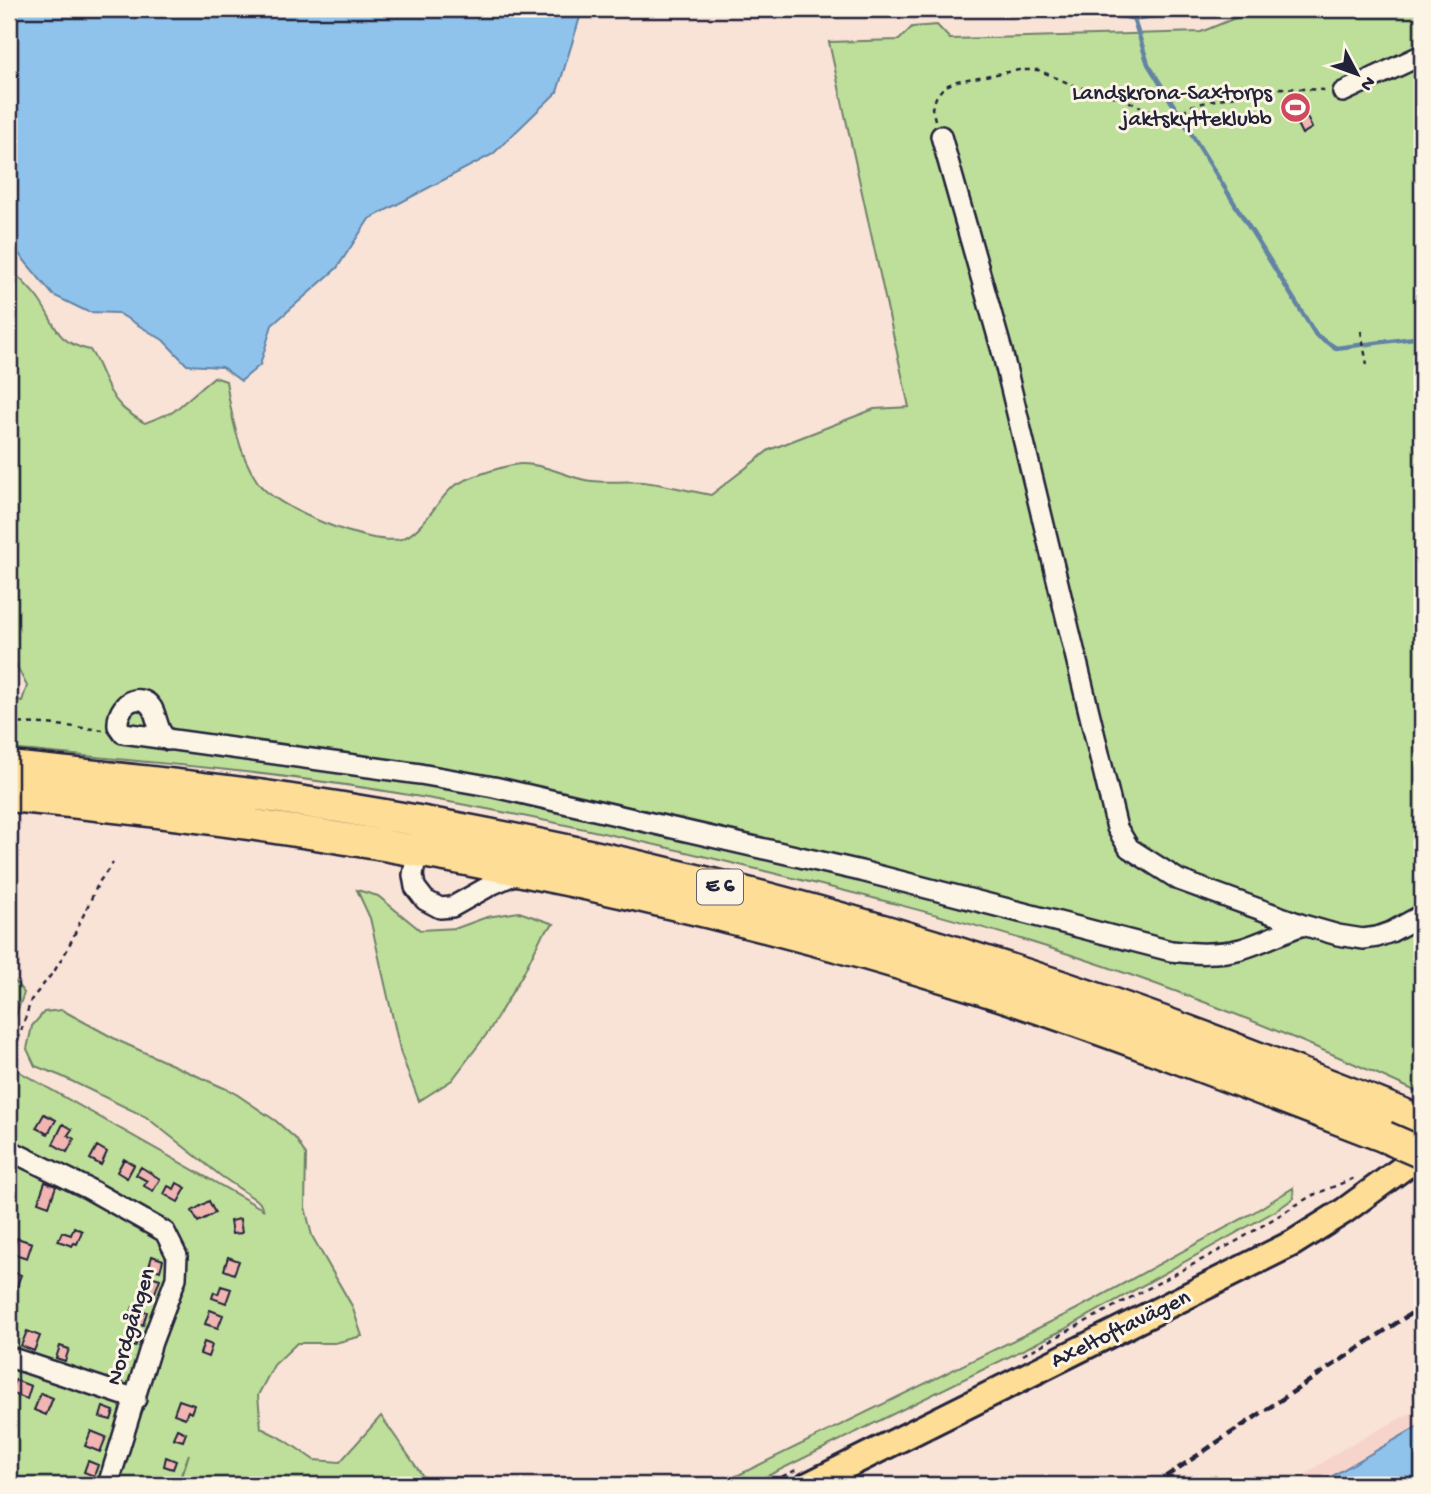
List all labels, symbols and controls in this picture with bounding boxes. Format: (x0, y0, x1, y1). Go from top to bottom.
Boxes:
north arrow (1322, 38, 1392, 108)
text: N (1354, 71, 1380, 95)
place label: Landskrona-Saxtorps jaktskytteklubb (1072, 81, 1273, 134)
sports icon: Landskrona-Saxtorps jaktskytteklubb (1278, 90, 1312, 124)
road number: E 6 (697, 870, 743, 904)
street label: Nordgången (101, 1265, 163, 1389)
street label: Axeltoftavägen (1047, 1285, 1195, 1375)

